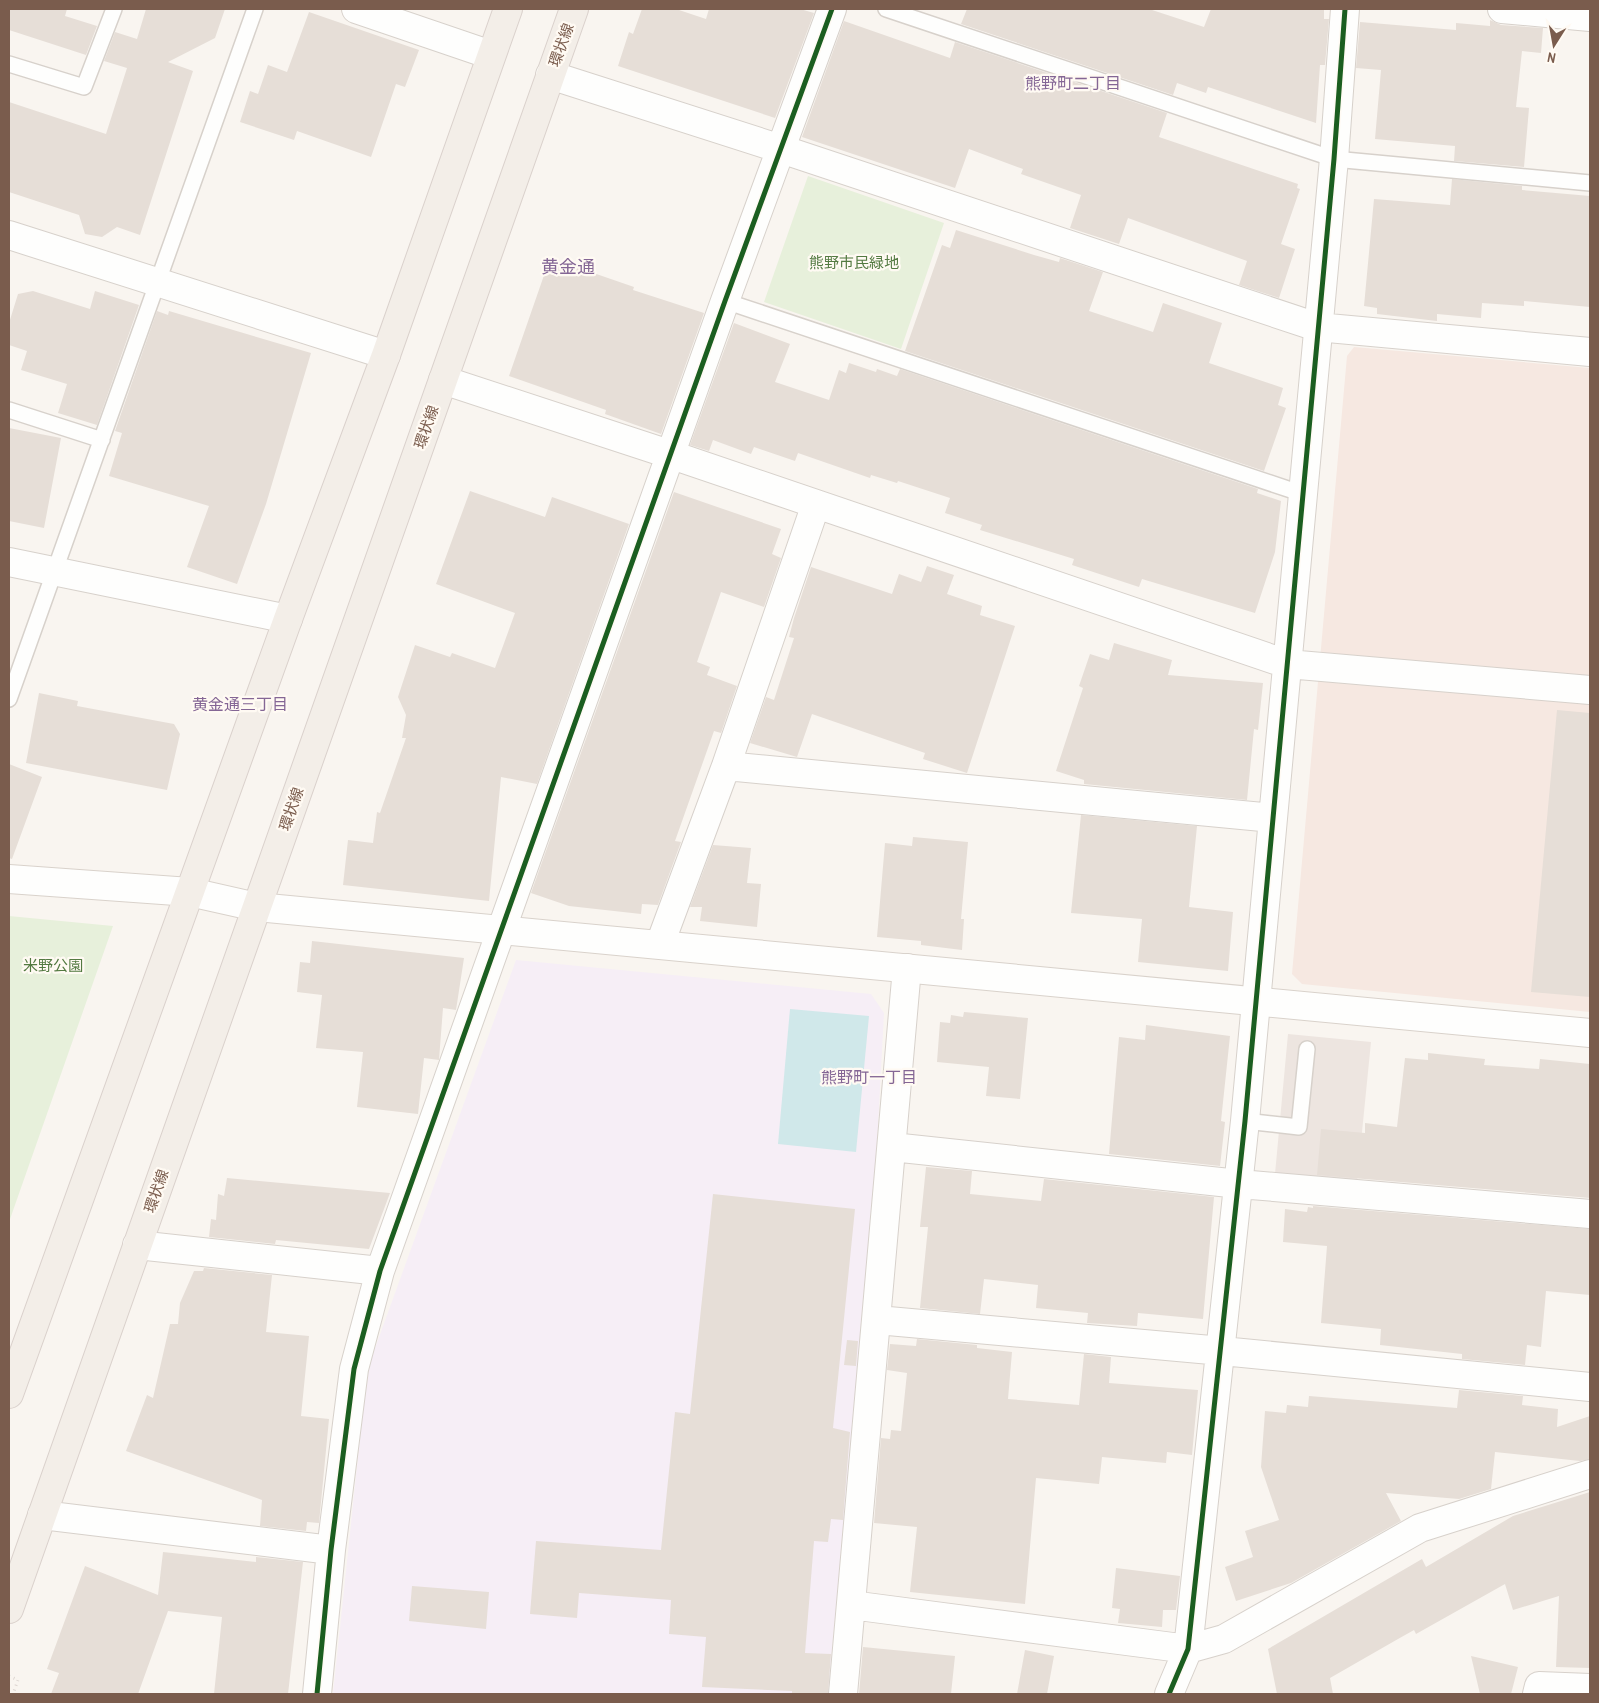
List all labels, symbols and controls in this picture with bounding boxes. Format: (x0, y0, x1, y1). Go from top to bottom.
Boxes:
street label: 環状線 (543, 20, 579, 70)
north arrow (1529, 20, 1579, 70)
text: N (1546, 48, 1557, 67)
district label: 熊野町二丁目 (1025, 72, 1121, 94)
park label: 熊野市民緑地 (809, 252, 899, 273)
district label: 黄金通 (541, 254, 595, 279)
street label: 環状線 (409, 402, 443, 452)
district label: 黄金通三丁目 (192, 693, 288, 715)
street label: 環状線 (274, 784, 308, 834)
park label: 米野公園 (23, 955, 83, 976)
district label: 熊野町一丁目 (821, 1066, 917, 1088)
street label: 環状線 (139, 1166, 173, 1216)

